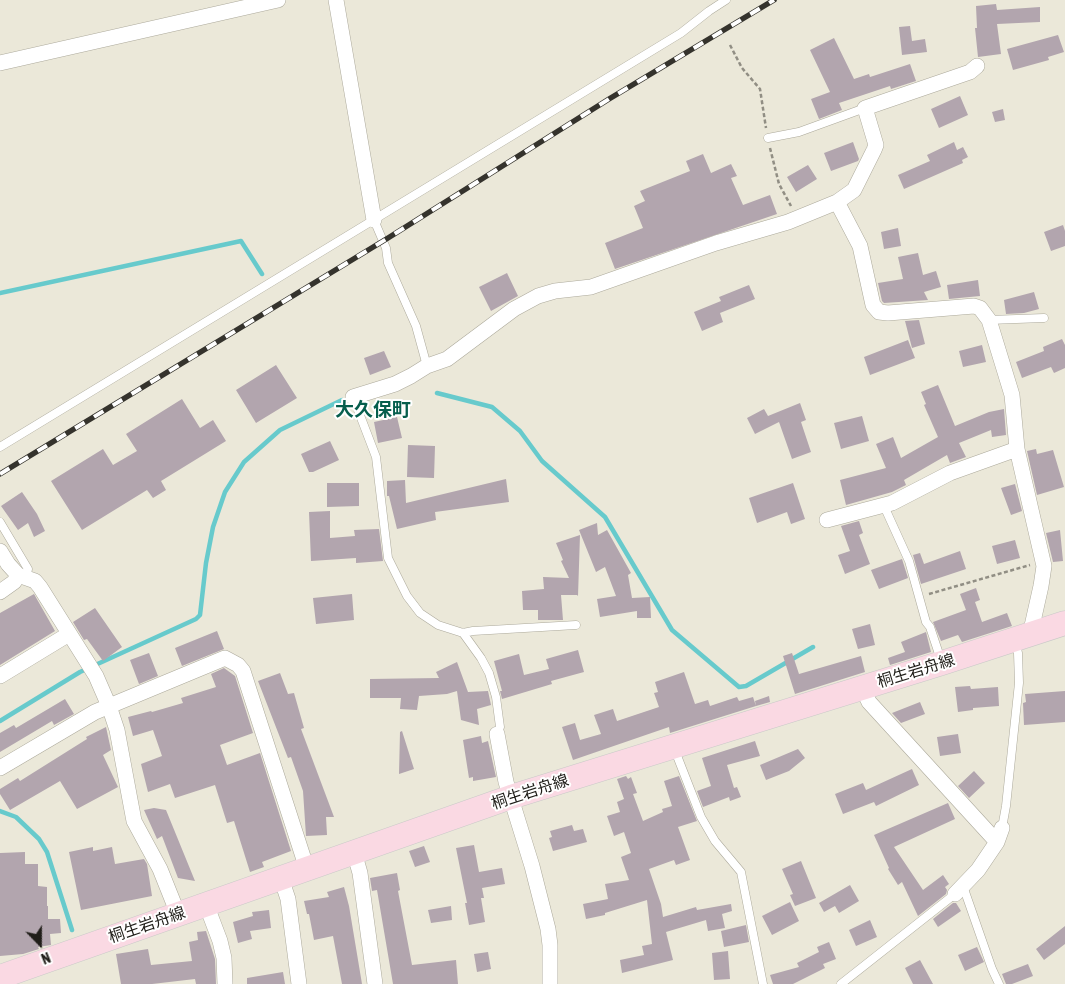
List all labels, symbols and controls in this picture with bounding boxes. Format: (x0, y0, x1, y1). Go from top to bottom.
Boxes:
district label: 大久保町 (335, 399, 411, 421)
street label: 桐生岩舟線 (875, 650, 957, 692)
street label: 桐生岩舟線 (489, 771, 571, 813)
street label: 桐生岩舟線 (106, 903, 188, 947)
north arrow (15, 919, 65, 969)
text: N (39, 949, 52, 967)

